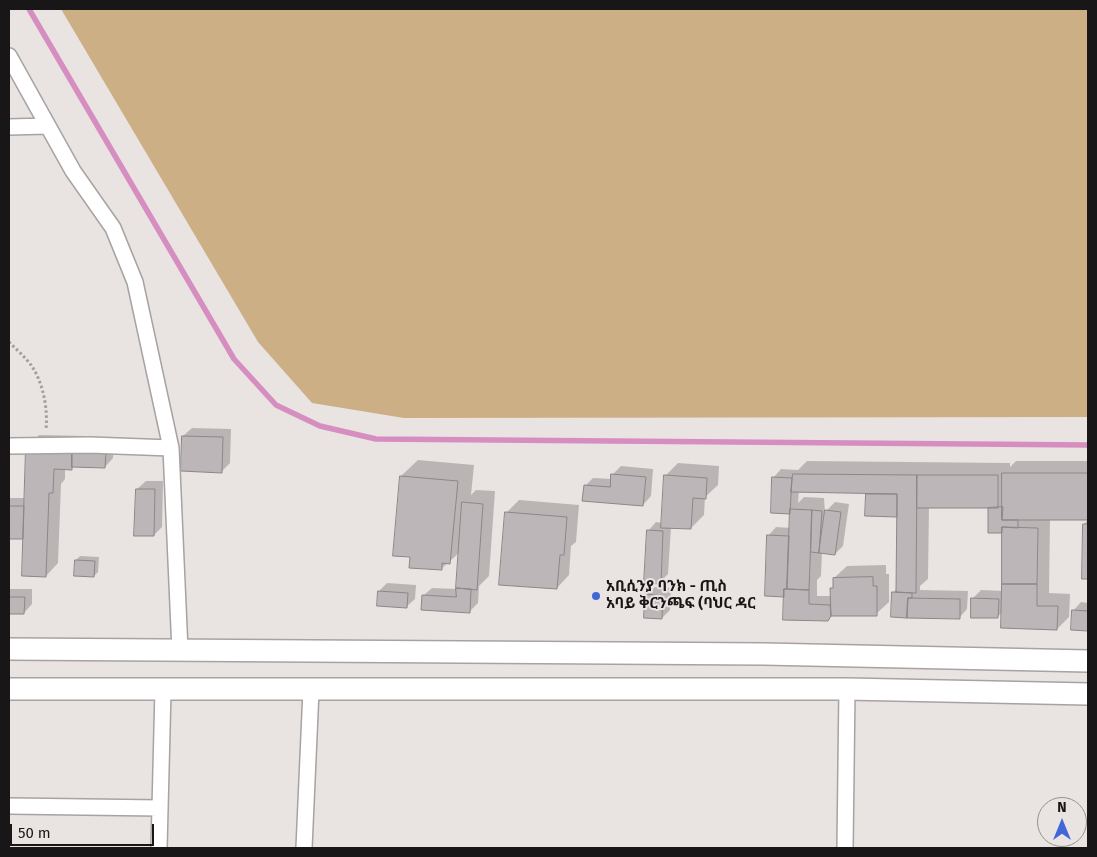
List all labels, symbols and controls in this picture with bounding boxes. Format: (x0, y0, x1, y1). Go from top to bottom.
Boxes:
place label: አቢሲንያ ባንክ - ጢስ አባይ ቅርንጫፍ (ባህር ዳር (606, 578, 755, 613)
marker: አቢሲንያ ባንክ - ጢስ አባይ ቅርንጫፍ (ባህር ዳር (590, 590, 602, 602)
north arrow (1037, 797, 1087, 847)
text: N (1057, 799, 1067, 816)
scale bar (12, 814, 156, 846)
text: 50 m (18, 824, 51, 842)

